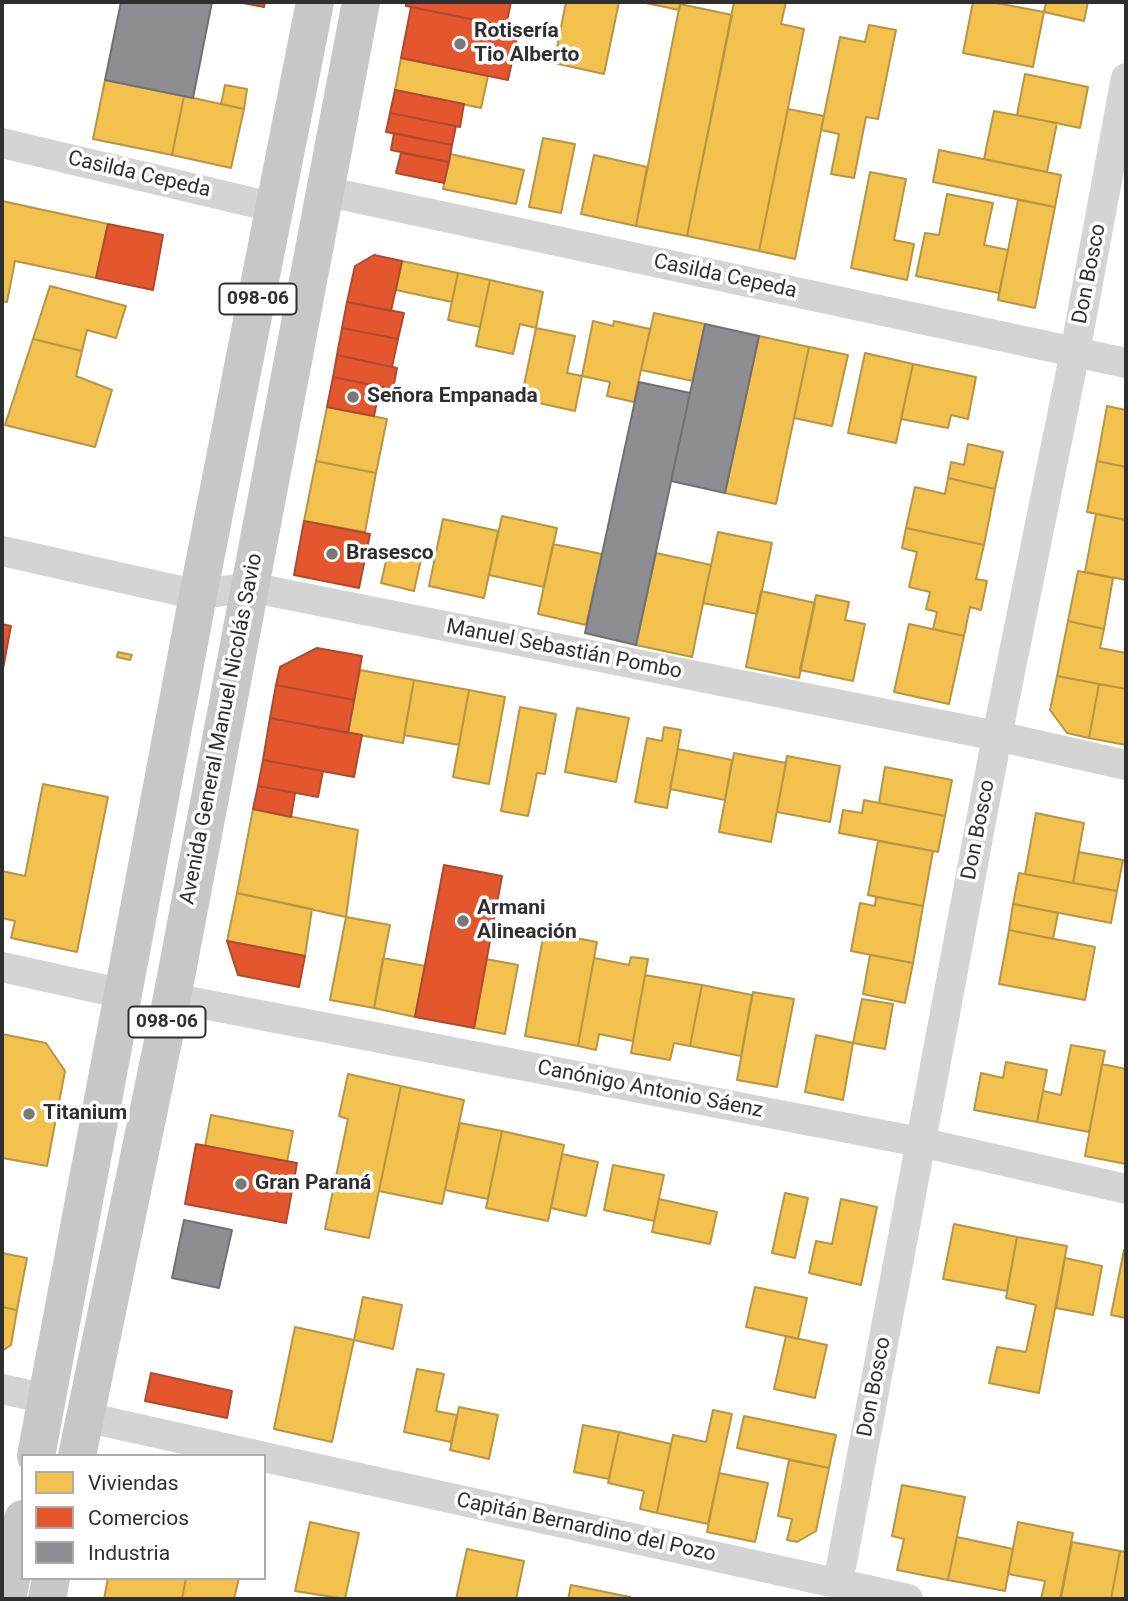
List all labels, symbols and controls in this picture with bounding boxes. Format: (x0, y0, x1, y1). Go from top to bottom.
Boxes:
place label: Rotisería Tio Alberto (474, 19, 579, 69)
marker: Rotisería Tio Alberto (452, 36, 468, 52)
street label: Casilda Cepeda (65, 146, 213, 204)
street label: Don Bosco (1068, 222, 1112, 326)
street label: Casilda Cepeda (651, 250, 799, 304)
road number: 098-06 (219, 284, 296, 314)
place label: Señora Empanada (367, 384, 538, 410)
marker: Señora Empanada (345, 389, 361, 405)
place label: Brasesco (346, 541, 434, 567)
marker: Brasesco (324, 546, 340, 562)
street label: Avenida General Manuel Nicolás Savio (176, 551, 268, 907)
street label: Manuel Sebastián Pombo (444, 615, 684, 685)
street label: Don Bosco (957, 778, 1001, 882)
place label: Armani Alineación (477, 896, 577, 946)
marker: Armani Alineación (455, 913, 471, 929)
road number: 098-06 (128, 1006, 206, 1038)
street label: Canónigo Antonio Sáenz (535, 1056, 765, 1124)
place label: Titanium (43, 1101, 127, 1127)
marker: Titanium (21, 1106, 37, 1122)
place label: Gran Paraná (255, 1171, 371, 1197)
marker: Gran Paraná (233, 1176, 249, 1192)
street label: Don Bosco (853, 1335, 897, 1439)
legend (21, 1454, 266, 1580)
text: Viviendas (88, 1471, 179, 1495)
street label: Capitán Bernardino del Pozo (454, 1488, 718, 1568)
text: Comercios (88, 1506, 189, 1530)
text: Industria (88, 1541, 170, 1565)

